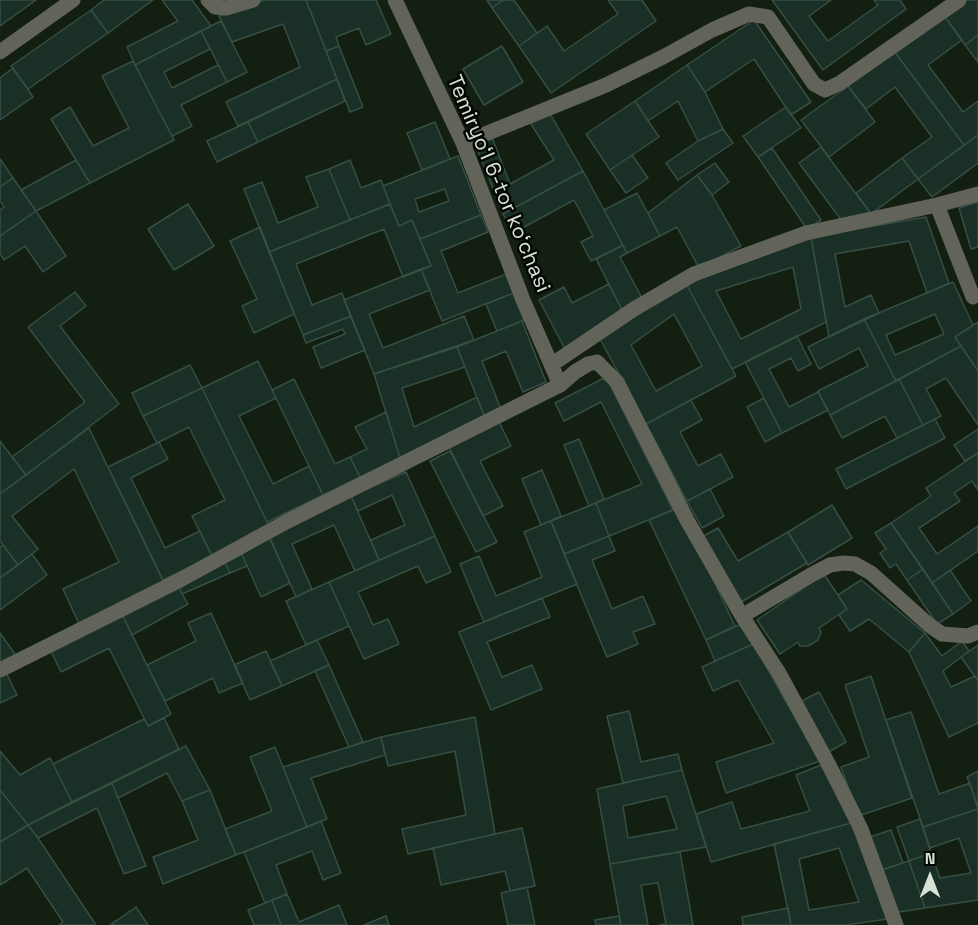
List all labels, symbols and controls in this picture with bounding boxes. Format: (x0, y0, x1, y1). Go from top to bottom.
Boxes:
street label: Temiryoʻl 6-tor koʻchasi (441, 72, 555, 296)
north arrow (900, 847, 960, 907)
text: N (925, 848, 935, 869)

